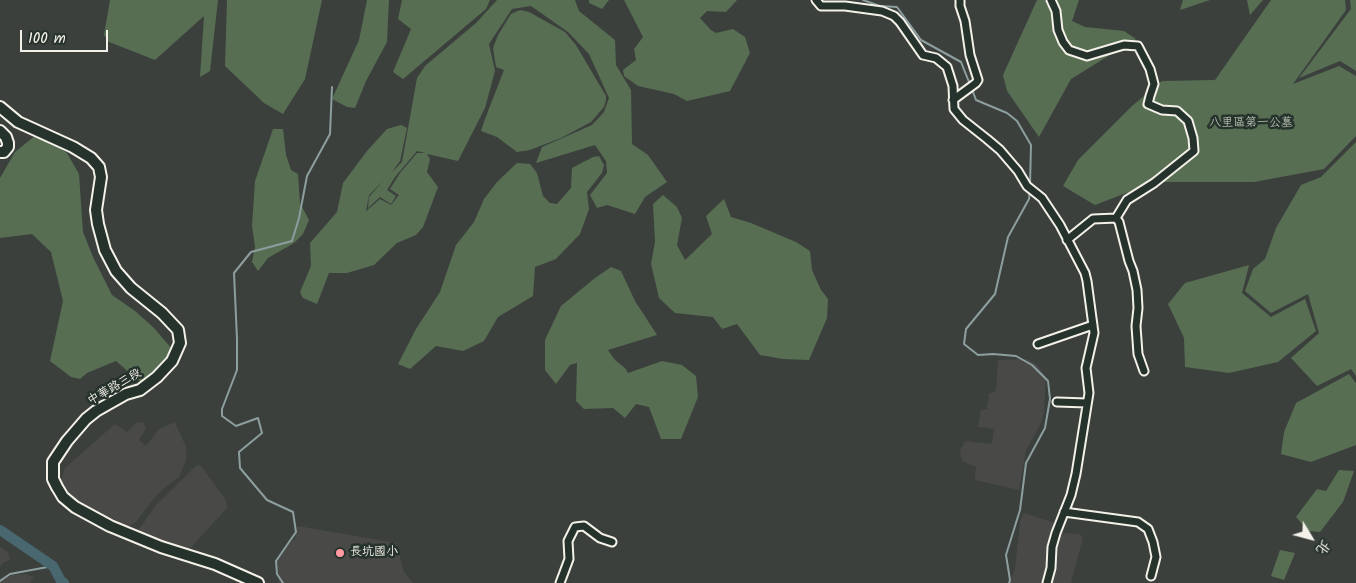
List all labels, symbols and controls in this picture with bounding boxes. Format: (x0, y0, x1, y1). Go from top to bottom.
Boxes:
scale bar (22, 20, 110, 52)
text: 100 m (28, 27, 66, 51)
park label: 八里區第一公墓 (1209, 117, 1293, 131)
street label: 中華路三段 (85, 367, 145, 409)
north arrow (1286, 513, 1336, 563)
text: 北 (1310, 535, 1336, 559)
place label: 長坑國小 (350, 546, 398, 560)
marker: 長坑國小 (334, 547, 346, 559)

